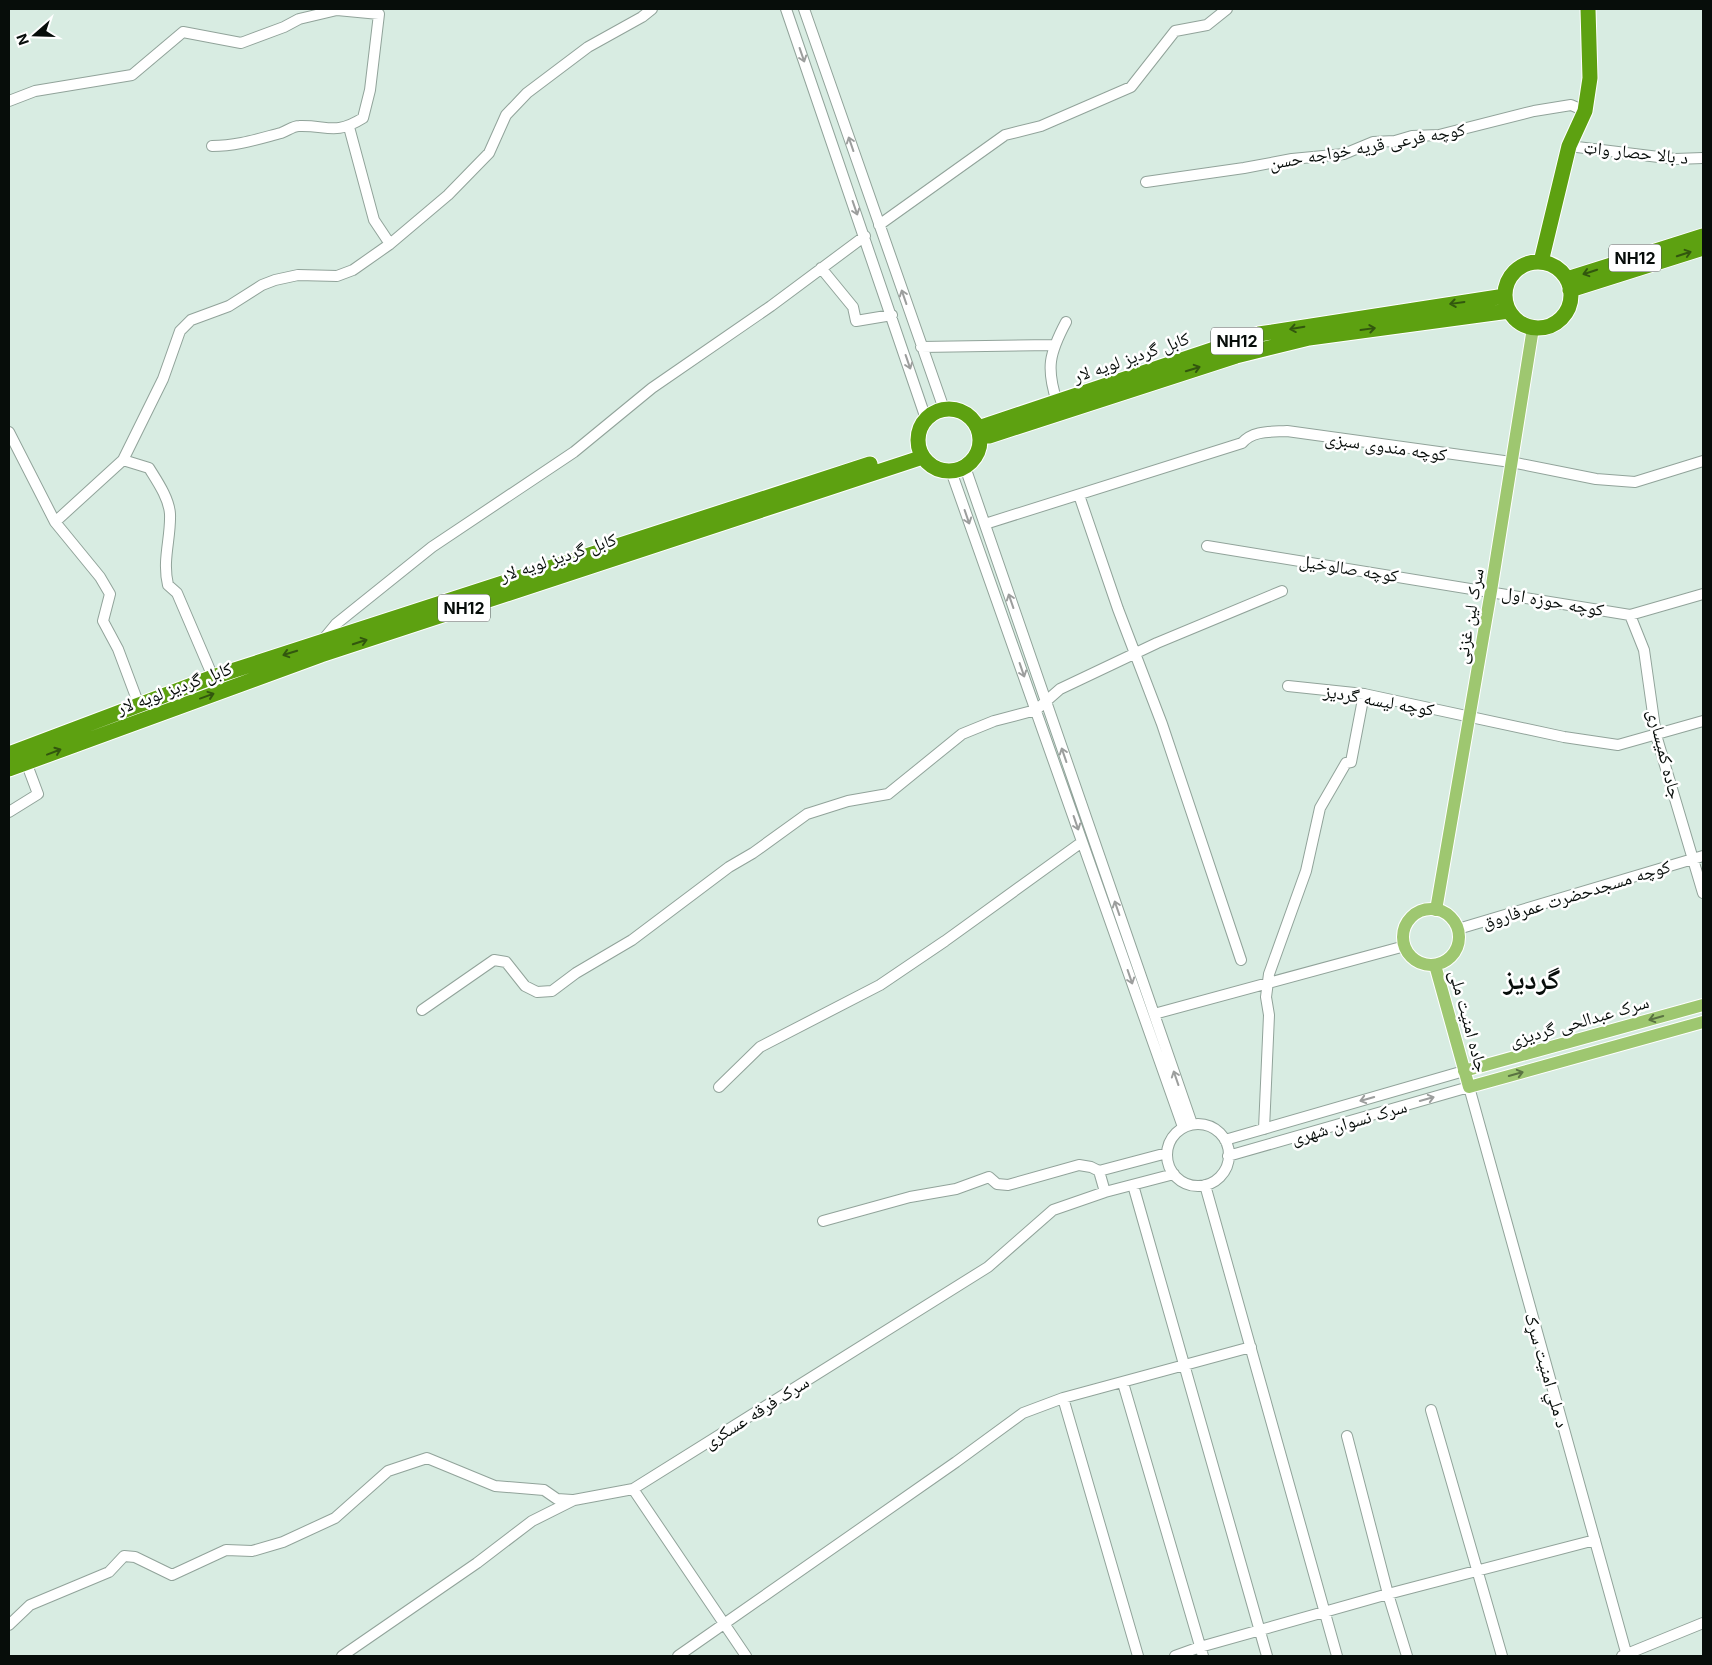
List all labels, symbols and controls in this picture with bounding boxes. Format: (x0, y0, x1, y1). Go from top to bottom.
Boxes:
north arrow (10, 10, 60, 60)
text: N (13, 32, 32, 48)
one-way arrow (798, 47, 807, 62)
street label: کوچه فرعی قریه خواجه حسن (1267, 118, 1467, 175)
street label: د بالا حصار واټ (1583, 136, 1689, 168)
one-way arrow (846, 137, 855, 152)
one-way arrow (851, 200, 860, 216)
road number: NH12 (1609, 244, 1661, 272)
one-way arrow (1675, 249, 1691, 259)
one-way arrow (1583, 268, 1598, 277)
one-way arrow (899, 290, 908, 306)
one-way arrow (1449, 298, 1465, 308)
one-way arrow (1289, 323, 1305, 333)
one-way arrow (1360, 324, 1376, 334)
street label: کابل گردیز لویه لار (1069, 327, 1193, 388)
road number: NH12 (1211, 328, 1263, 354)
one-way arrow (904, 353, 914, 369)
one-way arrow (1185, 364, 1201, 374)
street label: کوچه مندوی سبزی (1324, 427, 1449, 466)
one-way arrow (963, 509, 973, 525)
street label: کابل گردیز لویه لار (496, 528, 620, 587)
street label: کوچه صالوخیل (1298, 550, 1401, 587)
street label: سرک لین غزنی (1450, 567, 1489, 666)
street label: کوچه حوزه اول (1500, 582, 1606, 621)
road number: NH12 (438, 594, 490, 622)
one-way arrow (1006, 594, 1015, 609)
one-way arrow (352, 637, 368, 646)
one-way arrow (283, 648, 299, 658)
street label: کابل گردیز لویه لار (112, 657, 235, 720)
one-way arrow (1018, 662, 1027, 677)
street label: کوچه لیسه گردیز (1321, 680, 1436, 721)
one-way arrow (199, 690, 215, 700)
street label: جاده کمیساری (1643, 707, 1686, 801)
one-way arrow (47, 746, 62, 755)
one-way arrow (1059, 747, 1068, 763)
one-way arrow (1072, 815, 1081, 831)
street label: کوچه مسجدحضرت عمرفاروق (1479, 855, 1673, 934)
one-way arrow (1112, 900, 1122, 916)
district label: گردیز (1503, 962, 1560, 996)
one-way arrow (1126, 968, 1135, 984)
street label: جاده امنیت ملی (1444, 968, 1493, 1075)
street label: سرک عبدالحی گردیزی (1507, 991, 1652, 1052)
one-way arrow (1649, 1014, 1665, 1024)
one-way arrow (1507, 1068, 1523, 1078)
one-way arrow (1171, 1071, 1180, 1087)
one-way arrow (1418, 1094, 1434, 1104)
street label: سرک نسوان شهری (1289, 1095, 1410, 1150)
one-way arrow (1360, 1095, 1376, 1105)
street label: د ملي امنیت سړک (1516, 1310, 1573, 1431)
street label: سرک فرقه عسکری (699, 1371, 813, 1454)

